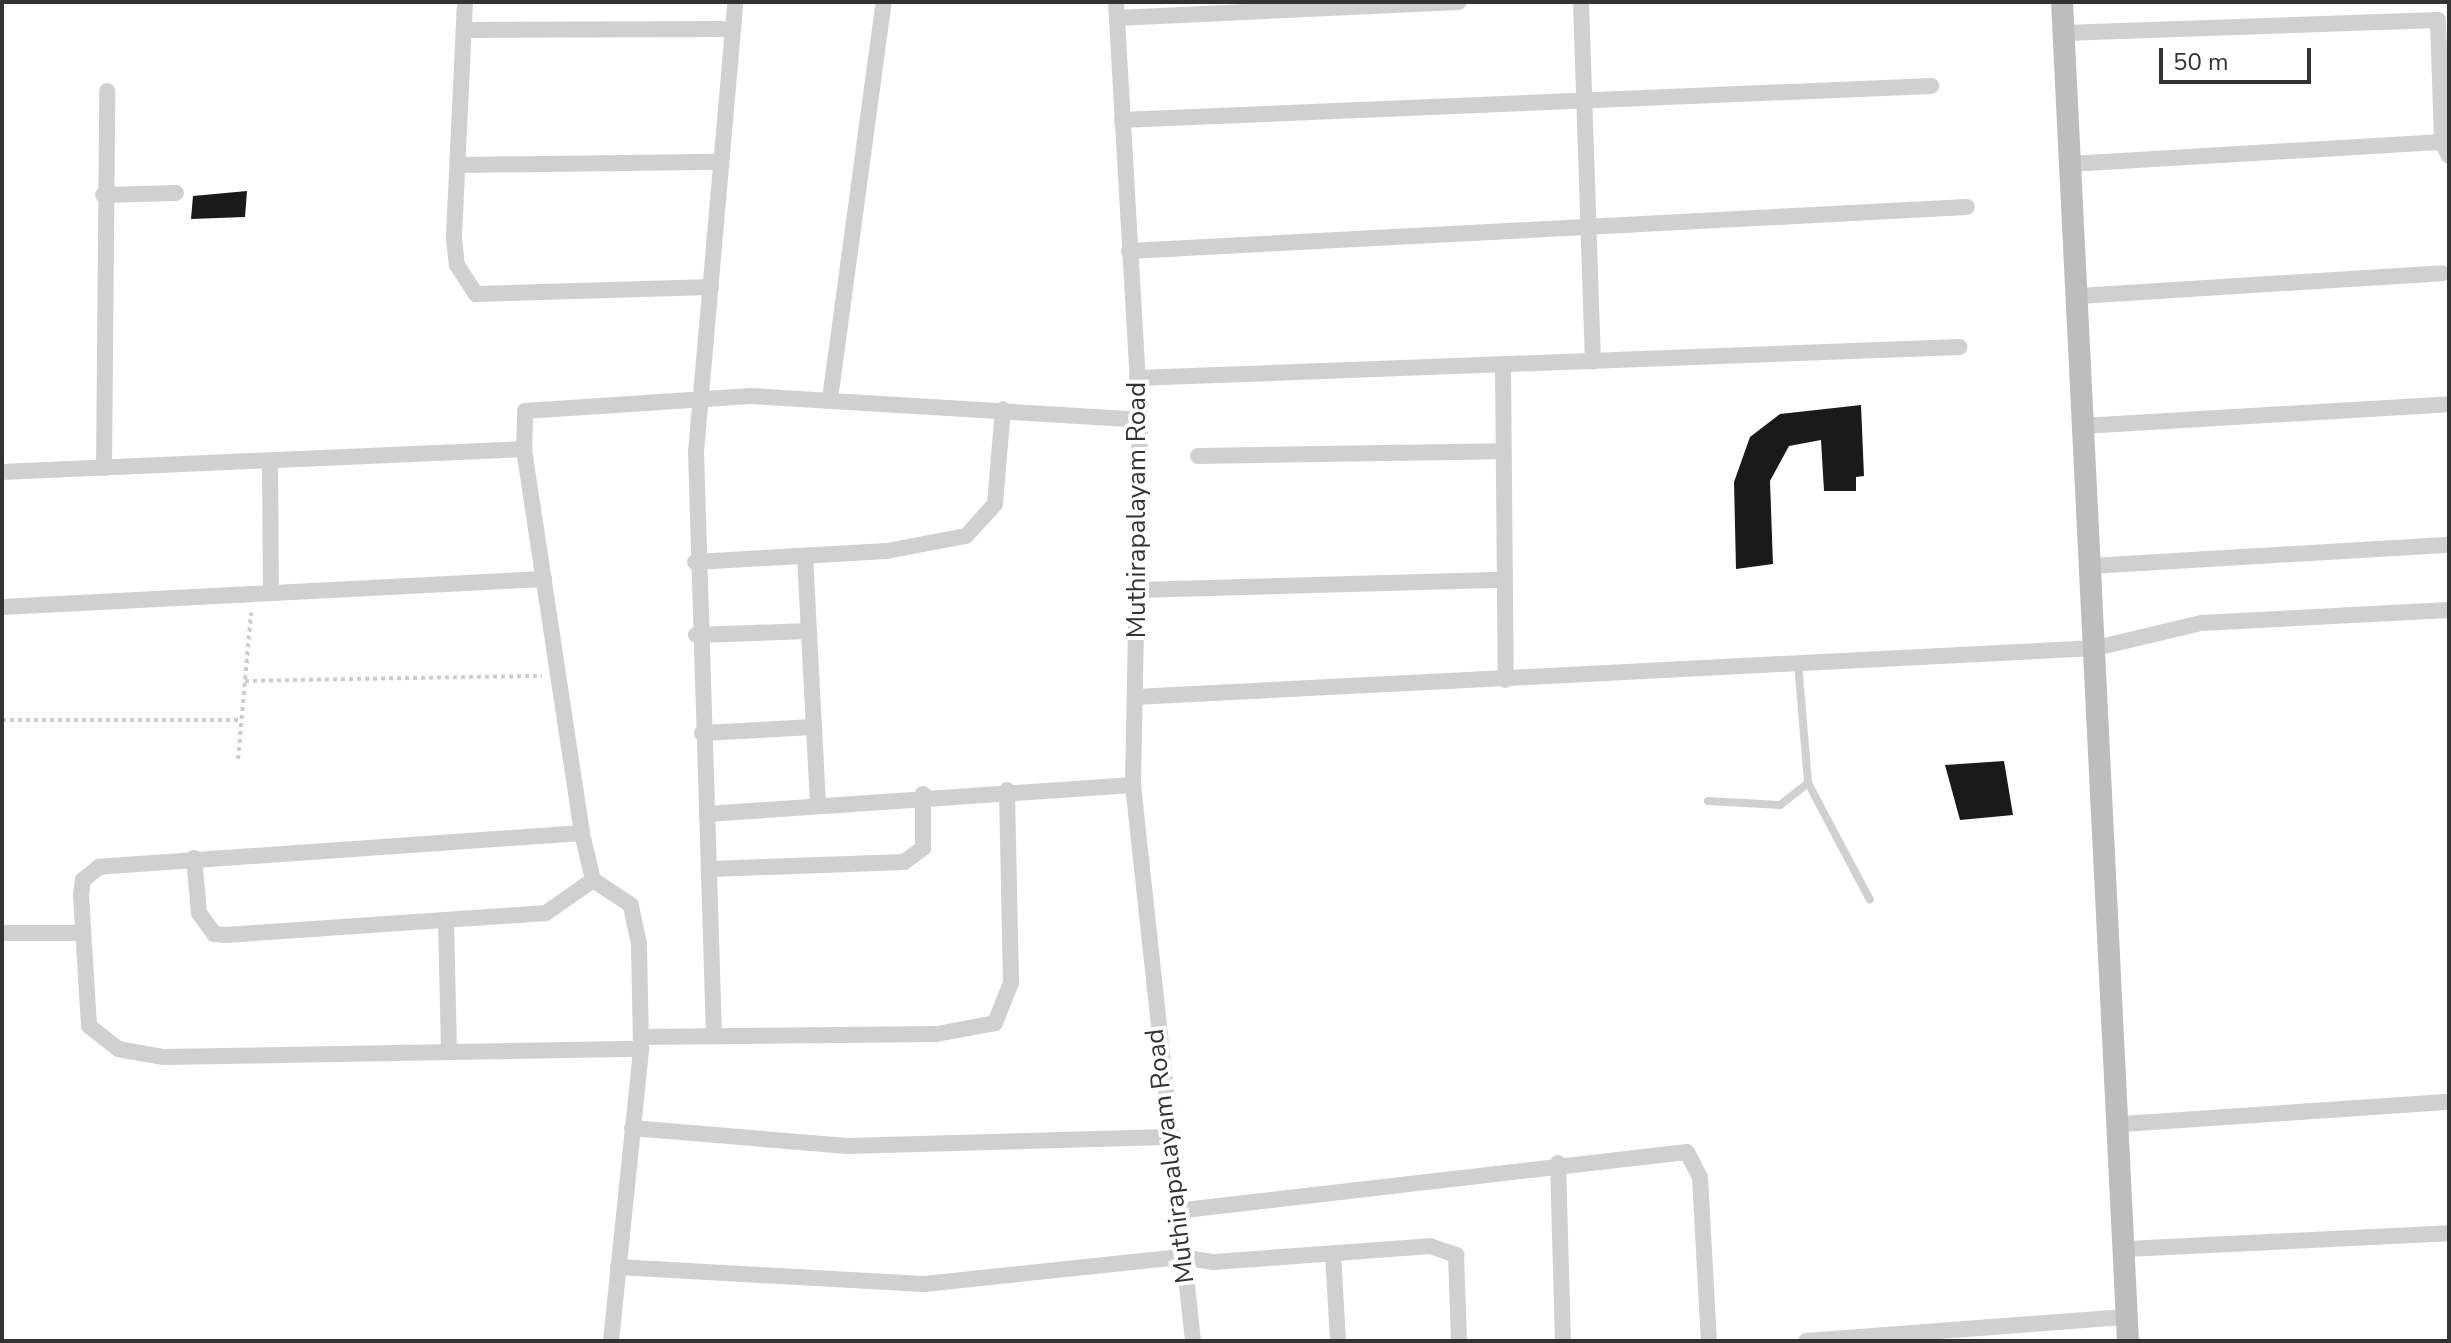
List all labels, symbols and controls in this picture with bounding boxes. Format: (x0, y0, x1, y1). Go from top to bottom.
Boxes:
scale bar (2163, 32, 2315, 82)
text: 50 m (2173, 46, 2229, 78)
street label: Muthirapalayam Road (1121, 382, 1153, 638)
street label: Muthirapalayam Road (1139, 1027, 1201, 1285)

